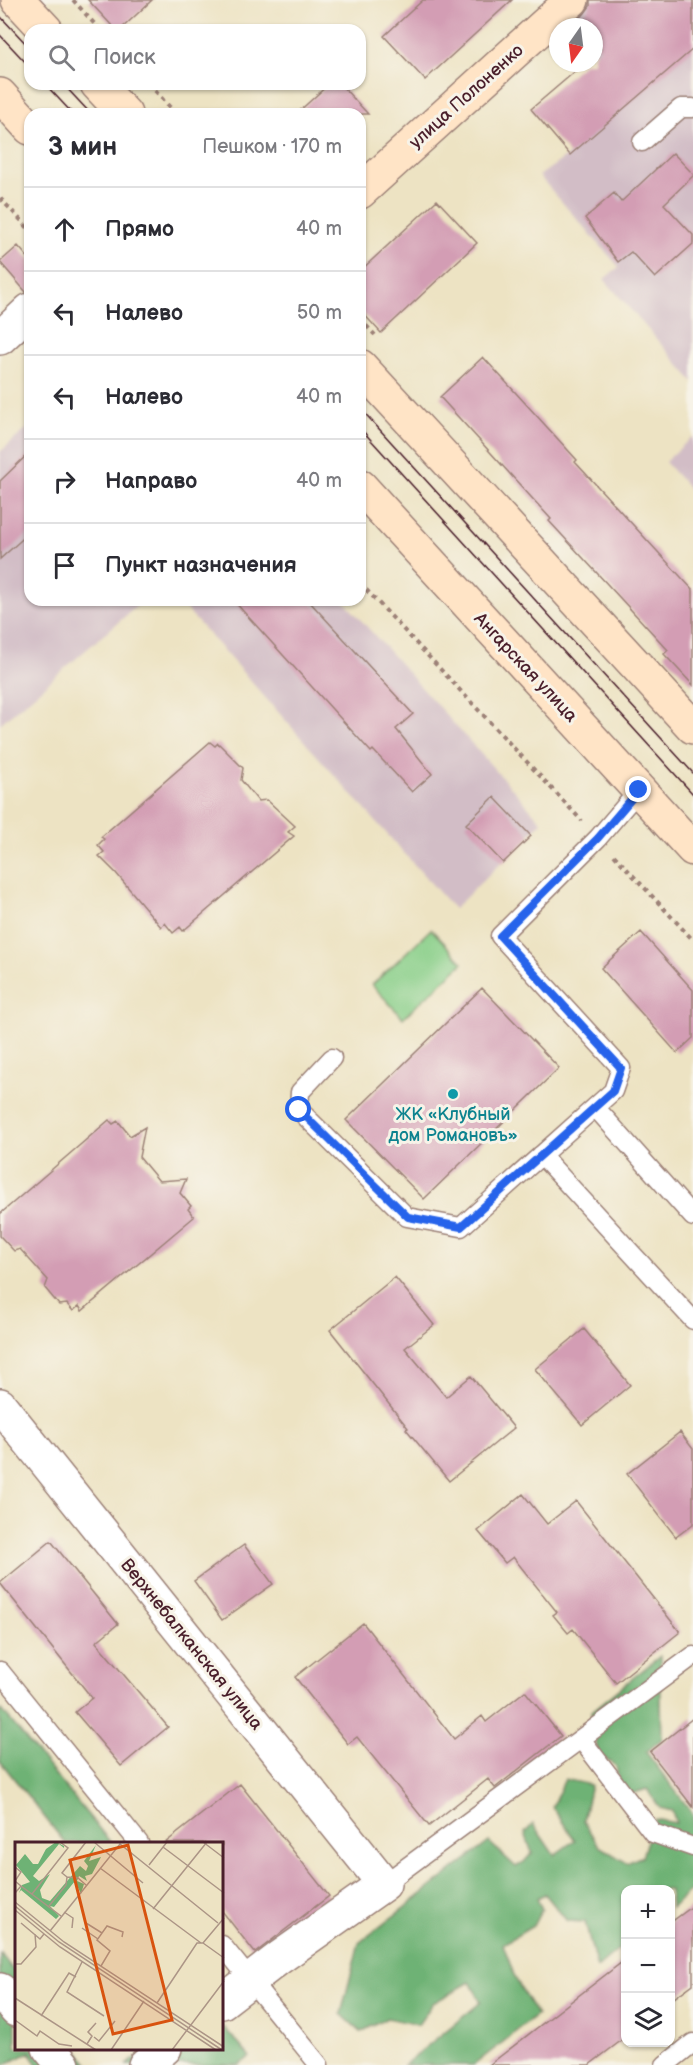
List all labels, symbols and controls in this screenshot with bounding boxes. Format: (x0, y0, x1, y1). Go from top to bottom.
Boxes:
north arrow (549, 18, 603, 72)
search box (24, 24, 366, 90)
street label: улица Полоненко (405, 40, 528, 153)
icon: search (45, 41, 78, 74)
text: Поиск (93, 44, 156, 71)
text: 3 мин (48, 132, 117, 163)
text: Пешком · 170 m (202, 135, 342, 159)
icon: ahead (48, 213, 81, 246)
text: Прямо (105, 216, 174, 243)
text: 40 m (296, 217, 342, 241)
icon: left (48, 297, 81, 330)
text: Налево (105, 300, 183, 327)
text: 50 m (297, 301, 342, 325)
icon: left (48, 381, 81, 414)
text: Налево (105, 384, 183, 411)
text: 40 m (296, 385, 342, 409)
icon: right (48, 465, 81, 498)
text: Направо (105, 468, 197, 495)
text: 40 m (296, 469, 342, 493)
icon: arrive (48, 549, 81, 582)
text: Пункт назначения (105, 552, 297, 579)
street label: Ангарская улица (469, 608, 582, 727)
route end (625, 776, 651, 802)
marker: ЖК «Клубный дом Романовъ» (446, 1087, 460, 1101)
route start (285, 1096, 311, 1122)
place label: ЖК «Клубный дом Романовъ» (388, 1104, 518, 1146)
street label: Верхнебалканская улица (116, 1555, 267, 1734)
inset map (15, 1842, 224, 2050)
map controls (621, 1885, 675, 2047)
button: + (621, 1885, 675, 1939)
button: − (621, 1939, 675, 1993)
button: layers (621, 1993, 675, 2047)

